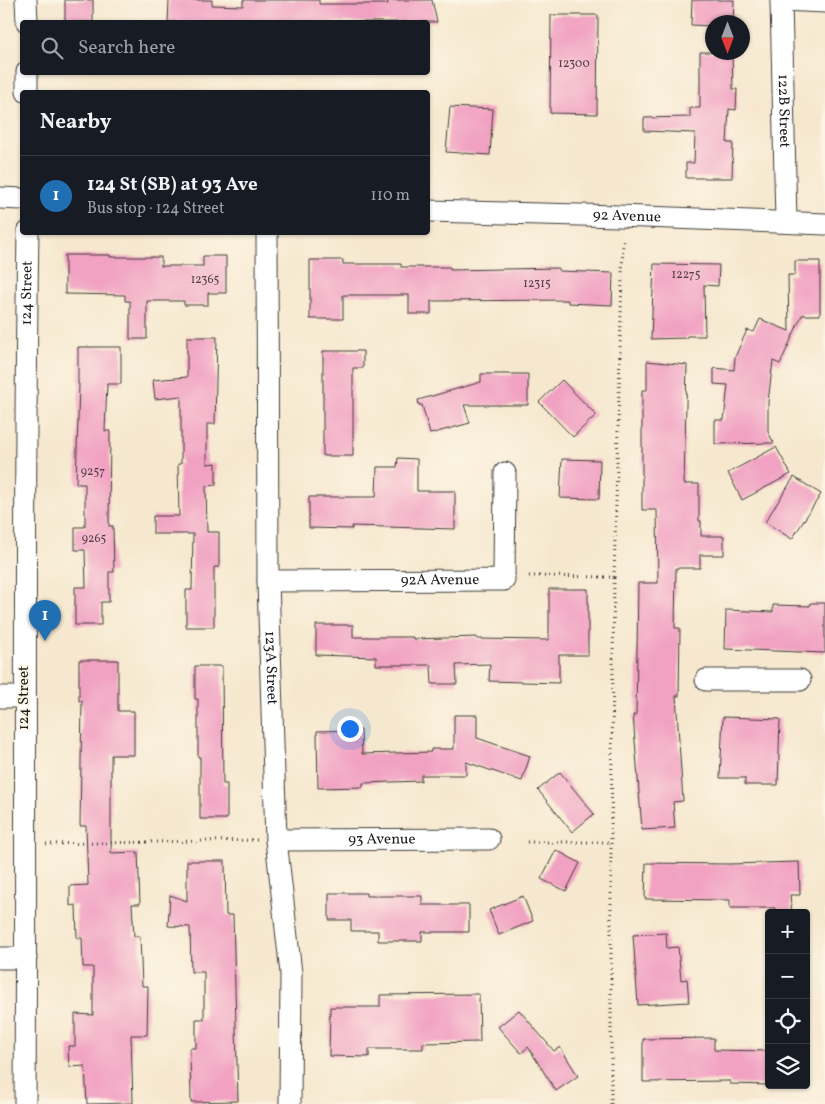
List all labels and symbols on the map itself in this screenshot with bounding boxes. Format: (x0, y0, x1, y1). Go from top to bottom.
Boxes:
north arrow (705, 15, 750, 60)
house number: 12300 (558, 56, 590, 72)
street label: 122B Street (772, 74, 795, 148)
street label: 92 Avenue (593, 205, 661, 228)
street label: 124 Street (16, 260, 38, 326)
house number: 12275 (672, 267, 701, 283)
house number: 12365 (191, 272, 220, 288)
house number: 12315 (523, 276, 551, 292)
house number: 9257 (81, 464, 105, 480)
house number: 9265 (82, 531, 106, 547)
street label: 92A Avenue (401, 570, 479, 591)
pin: 1 (29, 600, 61, 641)
street label: 123A Street (259, 631, 282, 705)
street label: 124 Street (14, 666, 35, 730)
your location (337, 716, 363, 742)
street label: 93 Avenue (348, 829, 416, 850)

